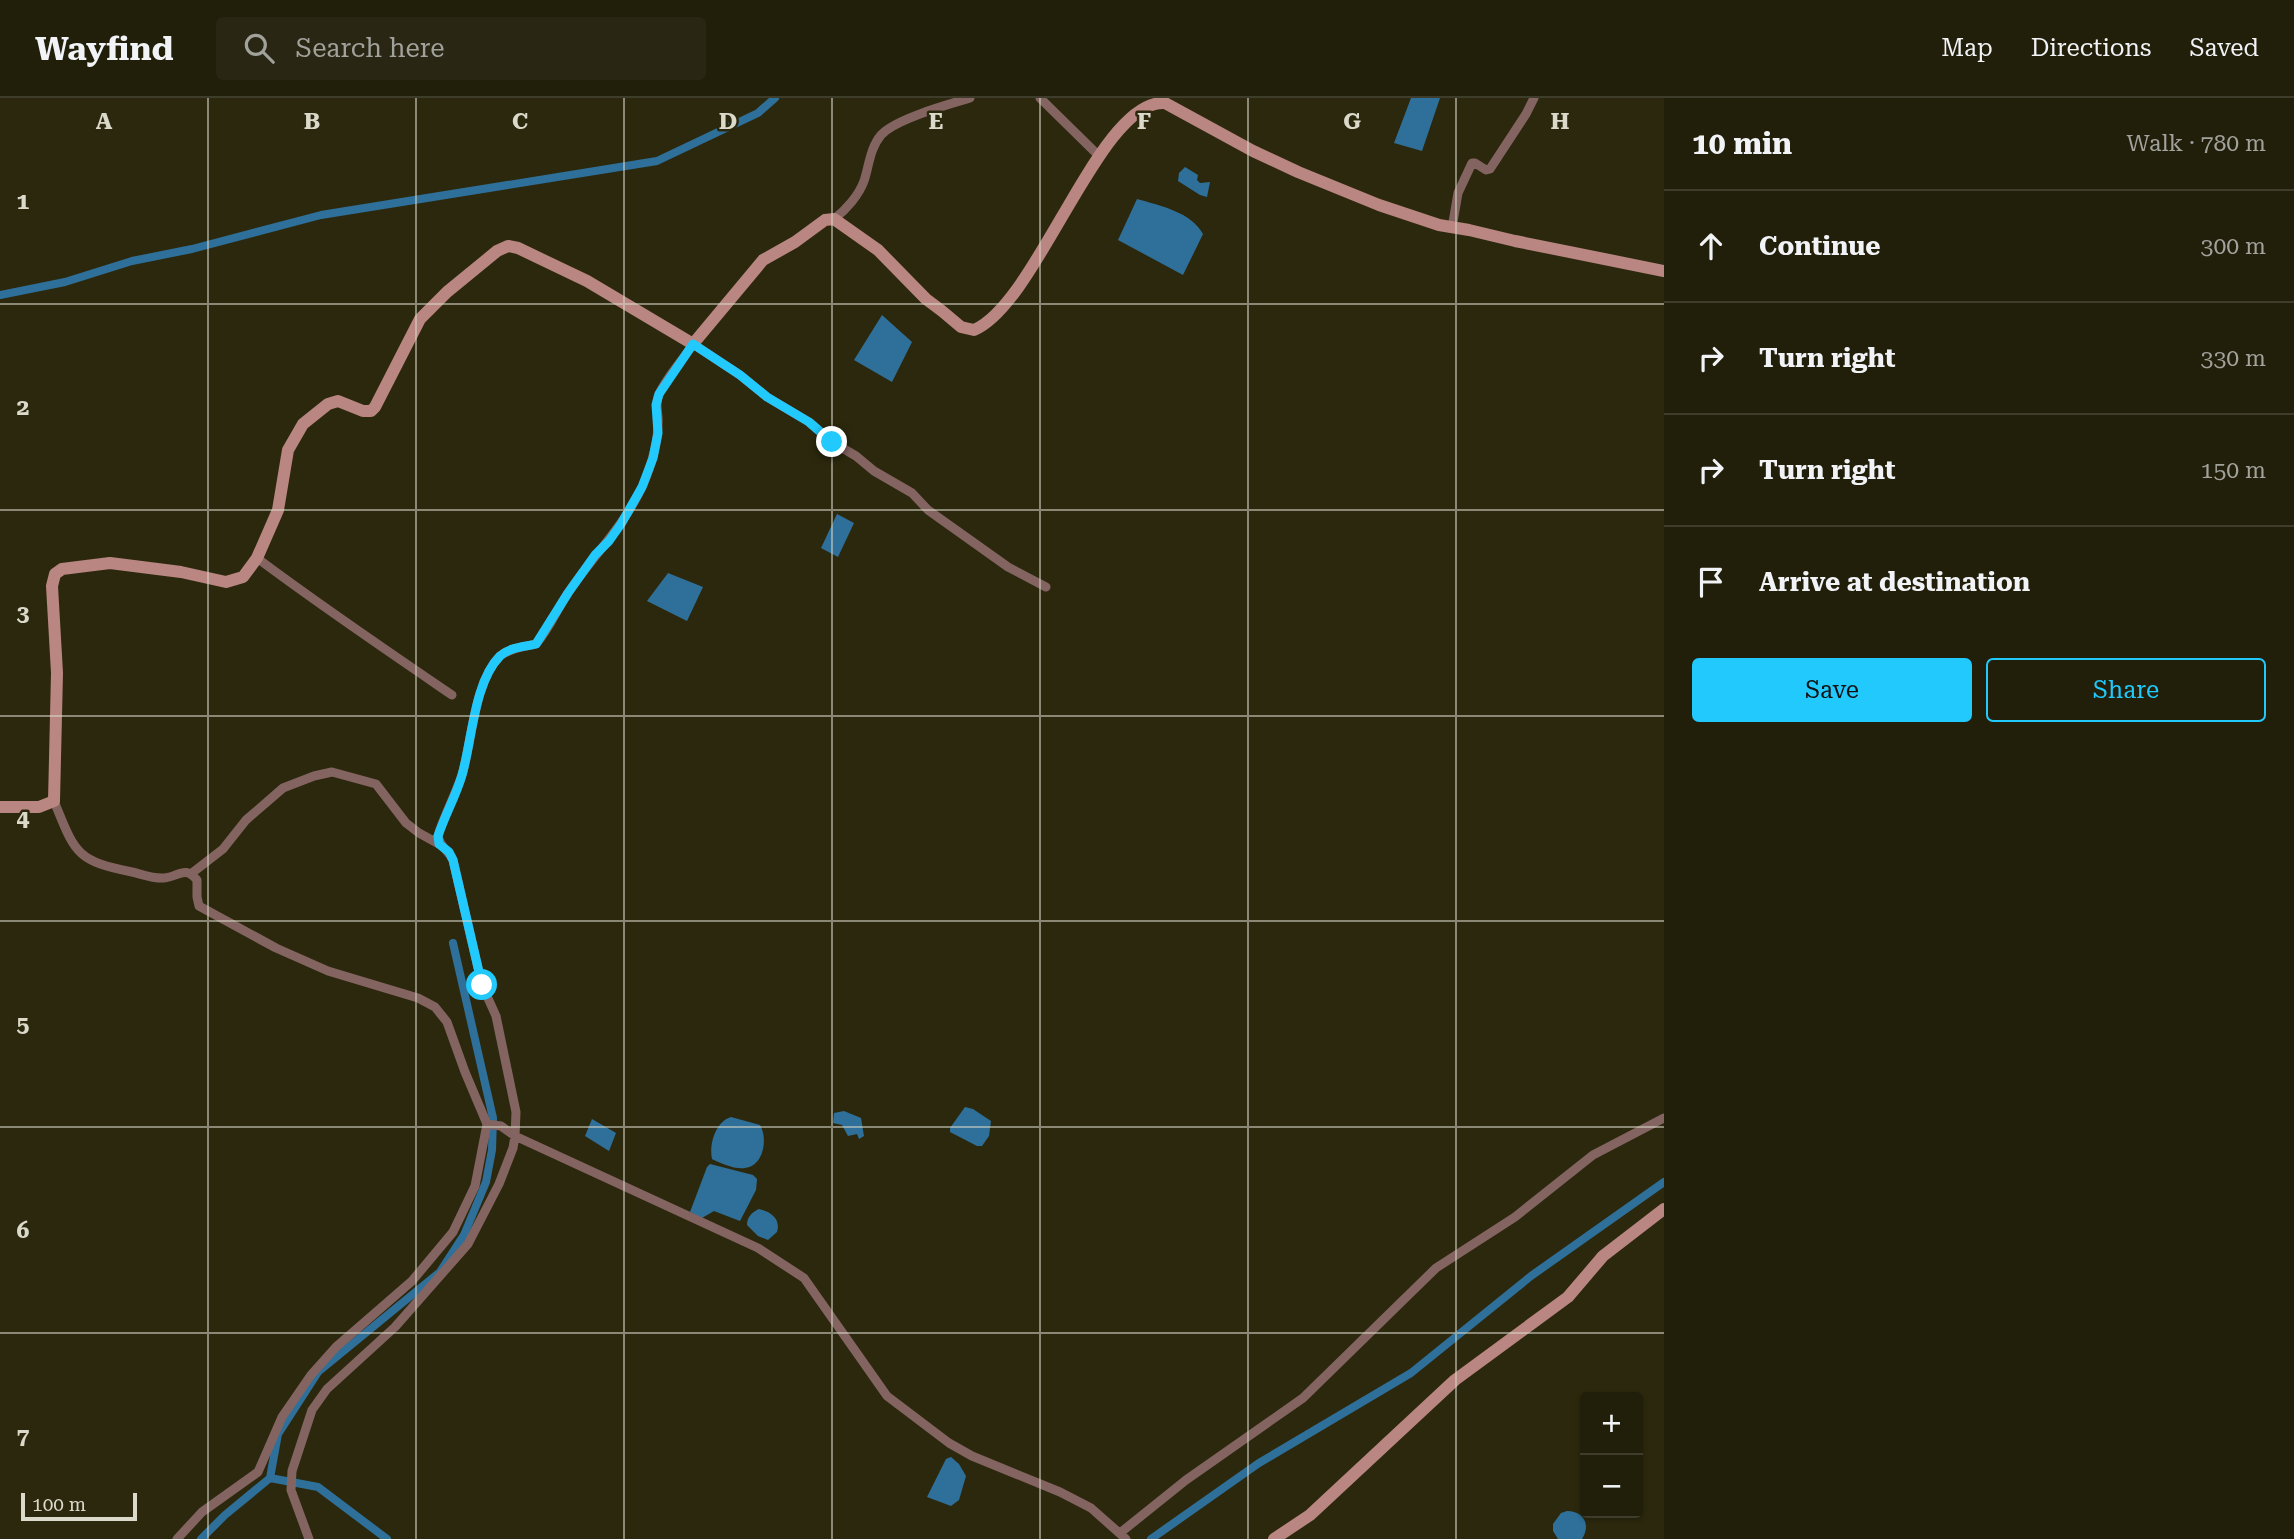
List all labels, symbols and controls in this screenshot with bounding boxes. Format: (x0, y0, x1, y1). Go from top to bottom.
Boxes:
search box (216, 17, 706, 80)
text: Wayfind (35, 29, 174, 68)
icon: search (240, 29, 278, 67)
text: Search here (296, 33, 445, 63)
text: Map (1941, 34, 1993, 62)
text: Directions (2031, 34, 2151, 62)
text: Saved (2189, 34, 2259, 62)
text: A (96, 108, 113, 135)
text: B (304, 108, 320, 135)
text: C (512, 108, 528, 135)
text: D (719, 108, 737, 135)
text: E (929, 108, 943, 135)
text: F (1137, 108, 1151, 135)
text: G (1343, 108, 1361, 135)
text: H (1551, 108, 1570, 135)
text: 10 min (1692, 126, 1792, 161)
text: Walk · 780 m (2127, 130, 2266, 157)
text: 1 (17, 188, 30, 215)
icon: ahead (1692, 227, 1730, 265)
text: Continue (1759, 231, 1881, 261)
text: 300 m (2201, 233, 2266, 260)
icon: right (1692, 339, 1730, 377)
text: Turn right (1759, 343, 1895, 373)
text: 330 m (2201, 345, 2266, 372)
text: 2 (17, 394, 29, 421)
route end (816, 426, 847, 457)
icon: right (1692, 451, 1730, 489)
text: Turn right (1759, 455, 1895, 485)
text: 150 m (2201, 457, 2266, 484)
icon: arrive (1692, 563, 1730, 601)
text: Arrive at destination (1759, 567, 2030, 597)
text: 3 (17, 600, 30, 627)
button: Save (1692, 658, 1972, 722)
button: Share (1986, 658, 2266, 722)
text: 4 (17, 805, 30, 832)
route start (466, 969, 497, 1000)
text: 5 (17, 1011, 30, 1038)
text: 6 (17, 1217, 30, 1244)
map controls (1580, 1392, 1643, 1518)
button: + (1580, 1392, 1643, 1455)
text: 7 (17, 1423, 30, 1450)
button: − (1580, 1455, 1643, 1518)
scale bar (21, 1490, 136, 1522)
text: 100 m (32, 1493, 86, 1516)

